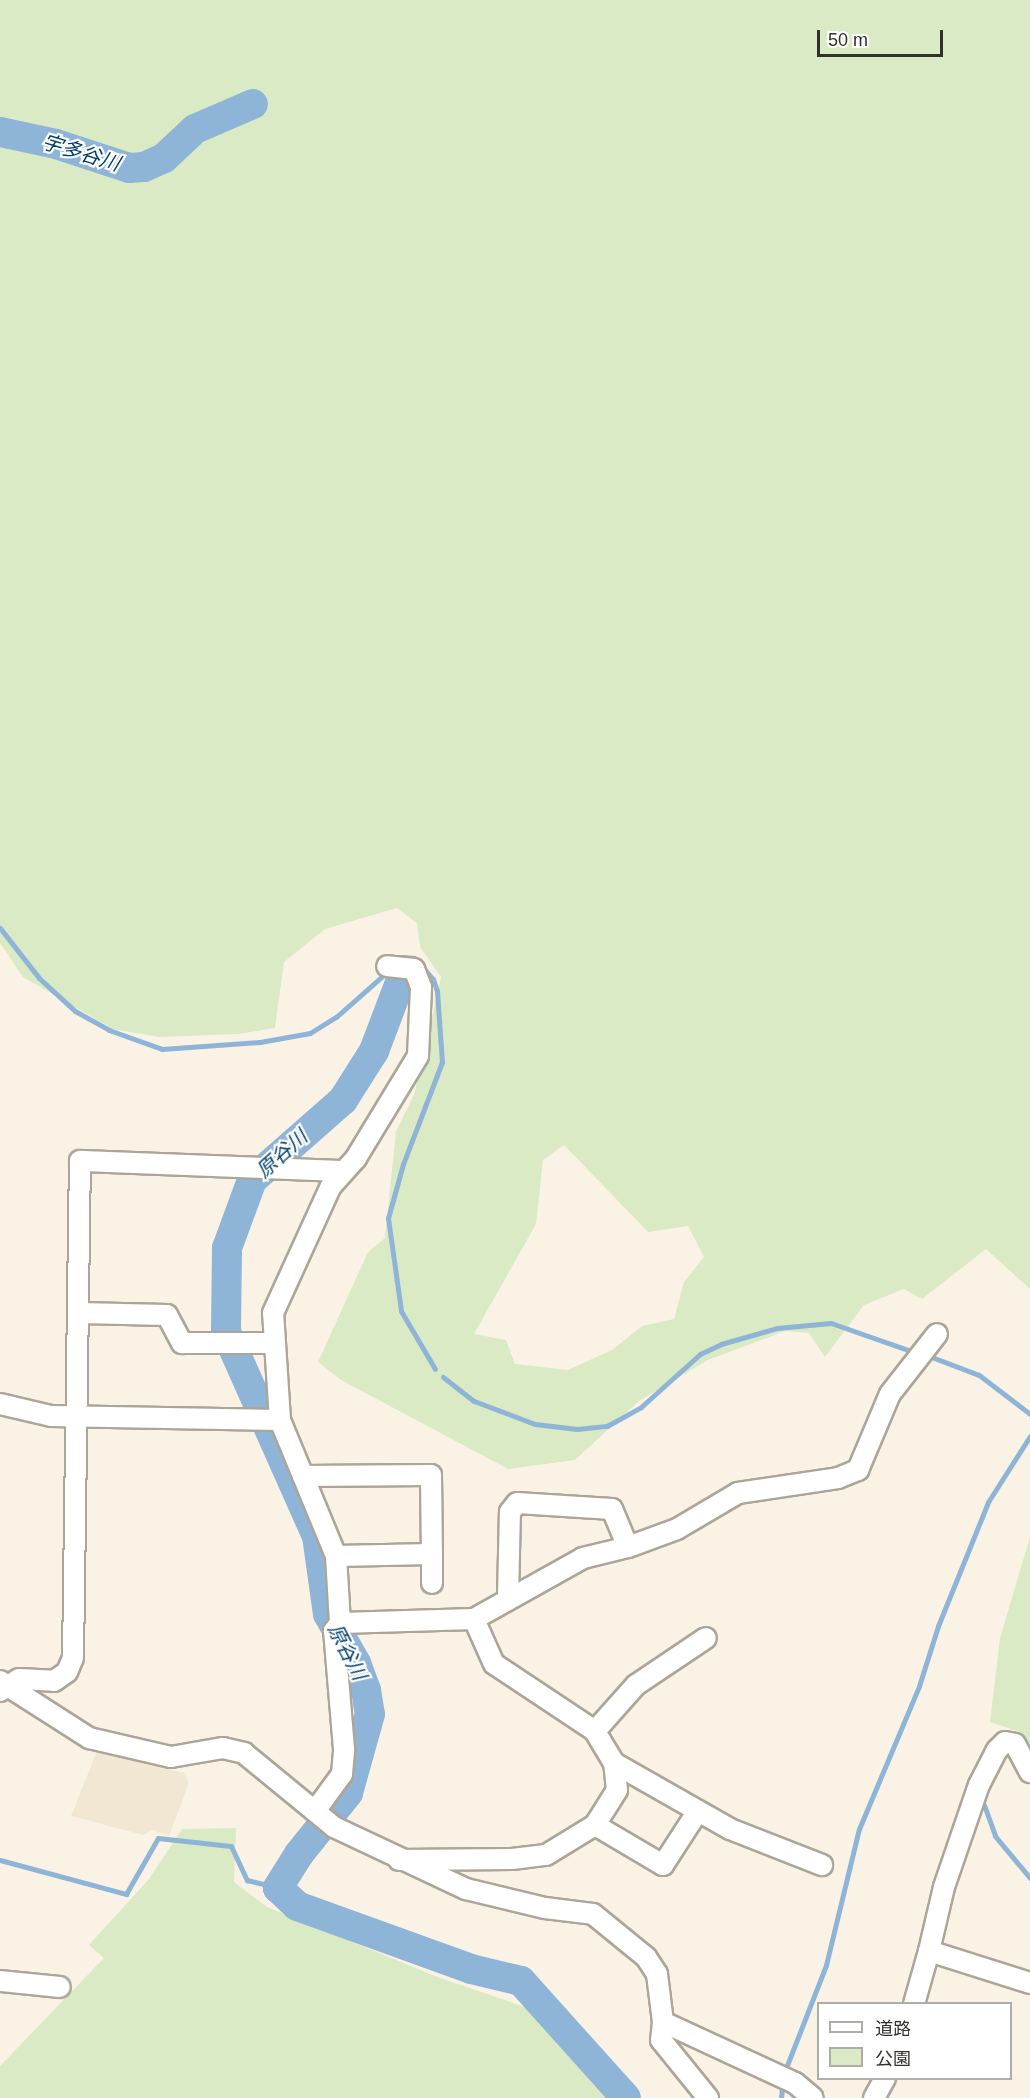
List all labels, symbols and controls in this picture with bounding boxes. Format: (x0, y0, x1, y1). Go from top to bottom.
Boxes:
scale bar (820, 18, 946, 56)
text: 50 m (828, 30, 868, 50)
water label: 宇多谷川 (39, 130, 123, 176)
water label: 原谷川 (252, 1125, 312, 1183)
water label: 原谷川 (323, 1620, 371, 1684)
legend (817, 2002, 1012, 2080)
text: 道路 (875, 2019, 911, 2039)
text: 公園 (875, 2049, 911, 2069)

